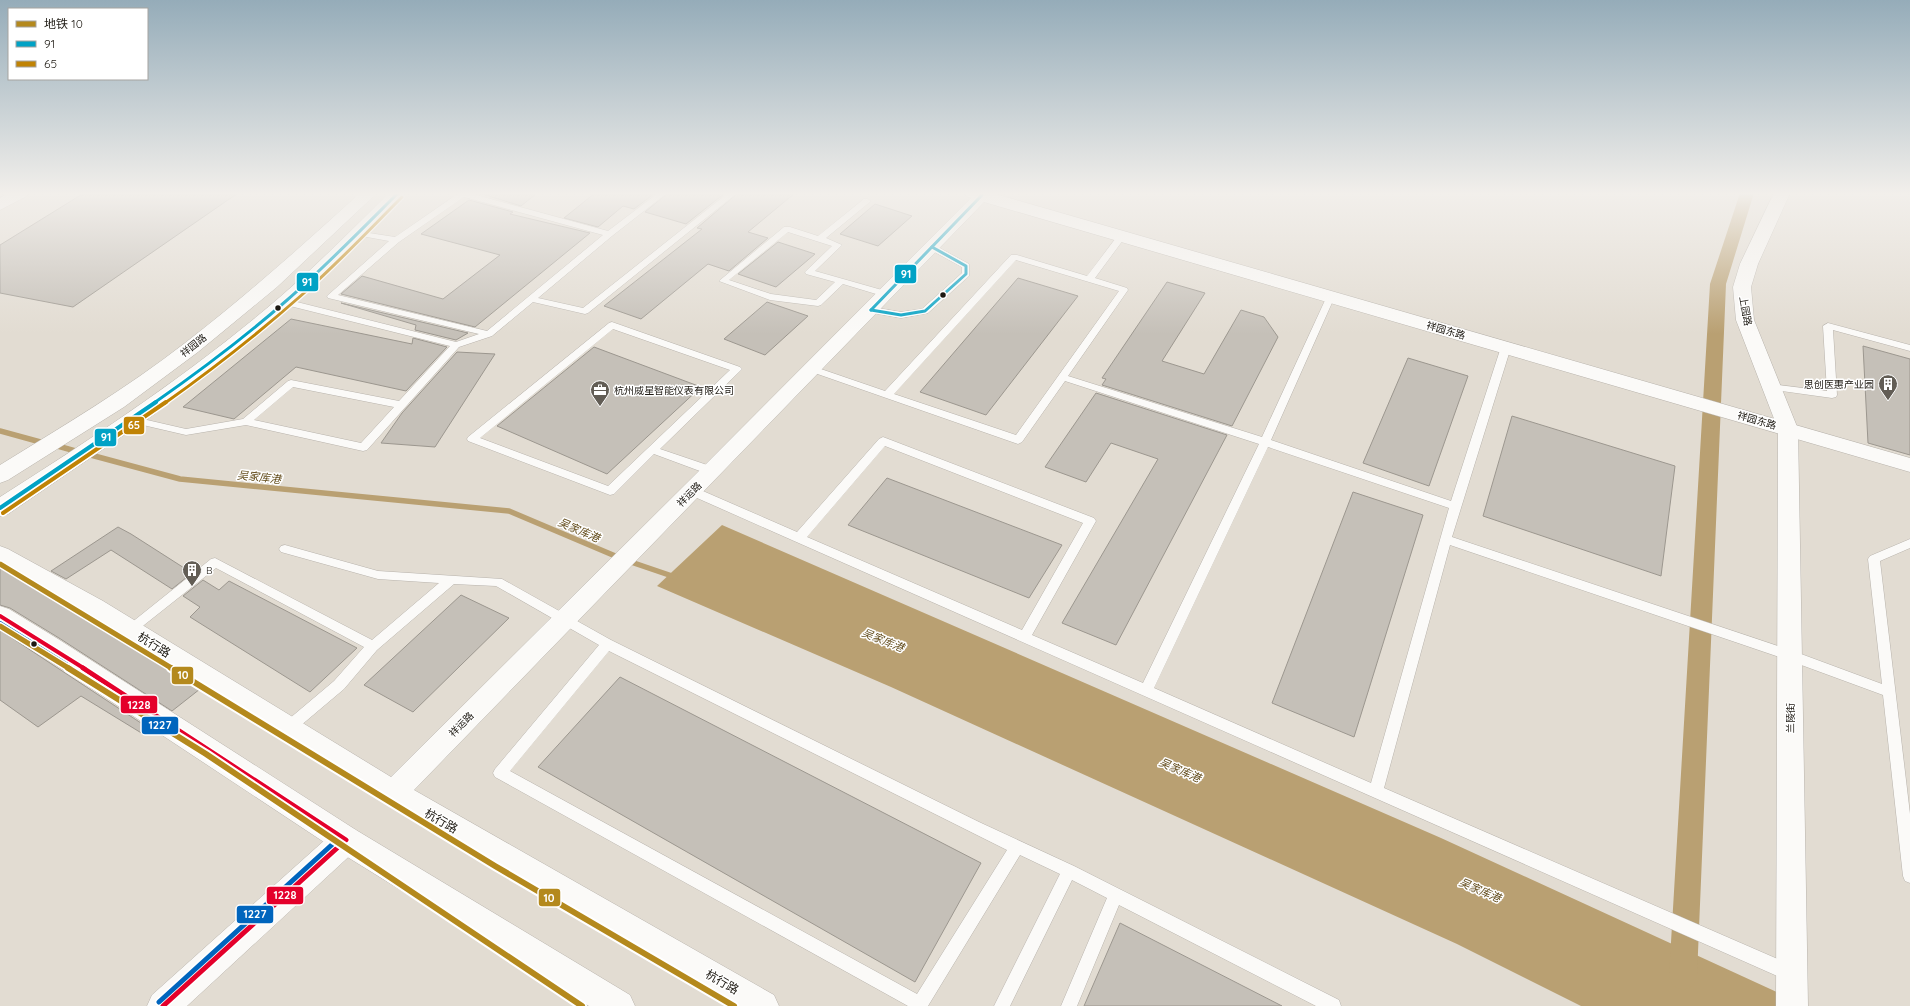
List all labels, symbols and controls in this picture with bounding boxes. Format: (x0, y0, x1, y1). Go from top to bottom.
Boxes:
legend (8, 8, 148, 80)
text: 地铁 10 (44, 16, 83, 31)
text: 91 (44, 36, 55, 51)
text: 65 (44, 56, 57, 71)
line badge: 91 (894, 264, 917, 284)
text: 91 (901, 267, 911, 281)
line badge: 91 (296, 272, 319, 292)
text: 91 (302, 275, 312, 289)
unlabelled marker (938, 290, 948, 300)
street label: 上园路 (1737, 295, 1755, 327)
unlabelled marker (273, 303, 283, 313)
street label: 祥园东路 (1425, 319, 1467, 342)
street label: 祥园路 (177, 331, 209, 360)
building icon: 思创医惠产业园 (1877, 373, 1899, 401)
place label: 思创医惠产业园 (1804, 378, 1874, 391)
office icon: 杭州威星智能仪表有限公司 (589, 379, 611, 407)
place label: 杭州威星智能仪表有限公司 (614, 384, 734, 397)
street label: 祥园东路 (1736, 409, 1778, 432)
line badge: 65 (123, 416, 145, 435)
text: 65 (128, 418, 140, 432)
line badge: 91 (94, 428, 117, 447)
text: 91 (101, 430, 111, 444)
water label: 吴家库港 (236, 468, 284, 486)
street label: 祥运路 (674, 479, 705, 510)
water label: 吴家库港 (556, 515, 604, 546)
building icon: B (181, 559, 203, 587)
place label: B (206, 564, 213, 577)
water label: 吴家库港 (860, 625, 908, 655)
street label: 杭行路 (135, 629, 174, 660)
unlabelled marker (29, 639, 39, 649)
line badge: 10 (171, 666, 194, 685)
text: 10 (177, 668, 189, 682)
line badge: 1228 (120, 695, 158, 714)
text: 1228 (128, 698, 150, 712)
street label: 兰陵街 (1784, 703, 1797, 733)
street label: 祥运路 (446, 709, 477, 740)
line badge: 1227 (141, 716, 179, 735)
text: 1227 (149, 718, 171, 732)
water label: 吴家库港 (1157, 755, 1205, 786)
street label: 杭行路 (422, 805, 461, 836)
water label: 吴家库港 (1457, 875, 1505, 906)
line badge: 1228 (266, 886, 304, 905)
text: 1228 (274, 888, 296, 902)
line badge: 10 (538, 888, 561, 907)
text: 10 (543, 891, 555, 905)
line badge: 1227 (236, 905, 274, 924)
text: 1227 (244, 907, 266, 921)
street label: 杭行路 (703, 966, 742, 997)

